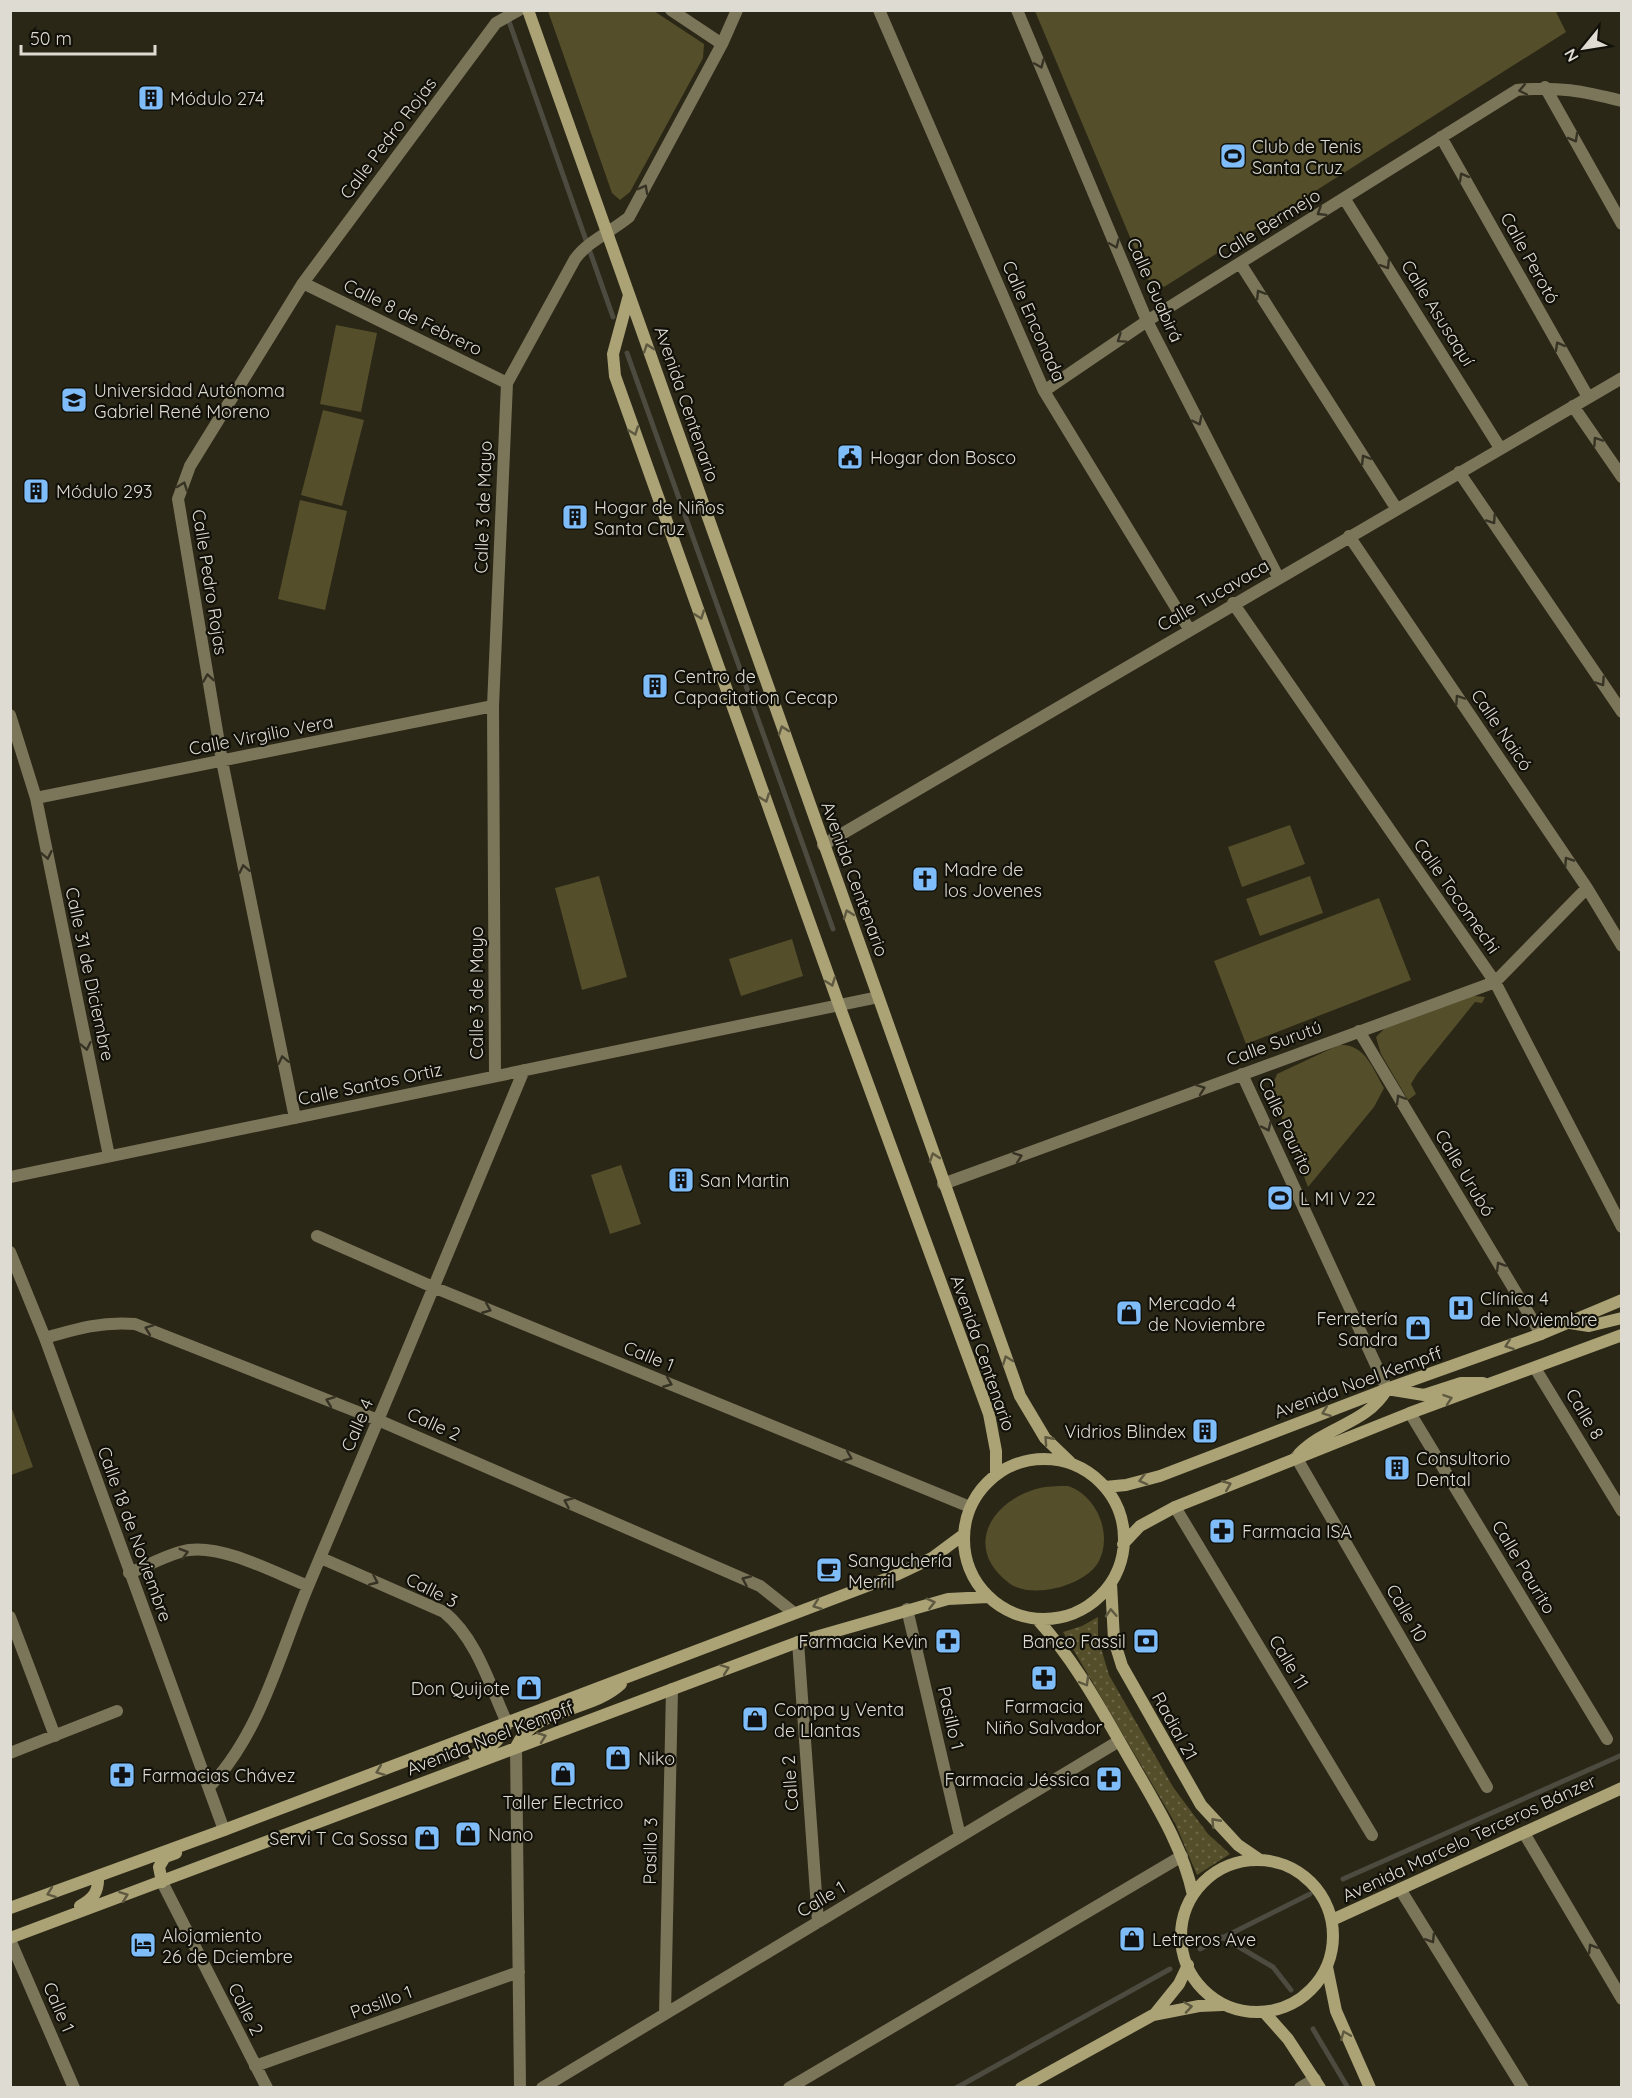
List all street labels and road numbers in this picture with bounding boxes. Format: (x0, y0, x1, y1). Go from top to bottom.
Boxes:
street label: Calle Pedro Rojas (335, 72, 441, 204)
street label: Calle Bermejo (1213, 183, 1325, 265)
street label: Calle Perotó (1495, 208, 1565, 308)
street label: Calle Guabirá (1122, 234, 1188, 346)
street label: Calle Asusaquí (1396, 256, 1480, 370)
street label: Calle Enconada (997, 257, 1071, 385)
street label: Calle 8 de Febrero (340, 273, 486, 361)
street label: Avenida Centenario (650, 323, 724, 485)
street label: Calle 3 de Mayo (469, 440, 497, 574)
street label: Calle Pedro Rojas (187, 508, 233, 656)
street label: Calle Tucavaca (1153, 554, 1273, 636)
street label: Calle Naicó (1466, 685, 1538, 775)
street label: Calle Virgilio Vera (187, 710, 335, 760)
street label: Avenida Centenario (816, 798, 894, 960)
street label: Calle Tocomechi (1409, 834, 1505, 958)
street label: Calle 31 de Diciembre (60, 885, 120, 1063)
street label: Calle 3 de Mayo (465, 927, 488, 1059)
street label: Calle Surutú (1223, 1015, 1325, 1071)
street label: Calle Santos Ortiz (296, 1057, 444, 1111)
street label: Calle Paurito (1253, 1074, 1319, 1178)
street label: Calle Urubó (1430, 1125, 1500, 1221)
street label: Avenida Centenario (946, 1272, 1020, 1434)
street label: Calle 1 (620, 1336, 678, 1376)
street label: Avenida Noel Kempff (1271, 1341, 1445, 1423)
street label: Calle 8 (1561, 1384, 1609, 1444)
street label: Calle 4 (336, 1395, 378, 1455)
street label: Calle 2 (404, 1402, 464, 1446)
street label: Calle 18 de Noviembre (93, 1443, 177, 1625)
street label: Calle Paurito (1487, 1516, 1561, 1618)
street label: Calle 3 (402, 1567, 462, 1613)
street label: Calle 10 (1381, 1580, 1433, 1646)
street label: Calle 11 (1264, 1631, 1314, 1693)
street label: Pasillo 1 (933, 1684, 969, 1752)
street label: Radial 21 (1147, 1688, 1203, 1764)
street label: Avenida Noel Kempff (403, 1696, 577, 1780)
street label: Calle 2 (777, 1754, 803, 1812)
street label: Avenida Marcelo Terceros Bánzer (1338, 1769, 1600, 1907)
street label: Pasillo 3 (638, 1817, 662, 1885)
street label: Calle 1 (793, 1876, 849, 1922)
street label: Calle 1 (38, 1978, 80, 2036)
street label: Calle 2 (223, 1979, 269, 2039)
street label: Pasillo 1 (347, 1980, 415, 2024)

